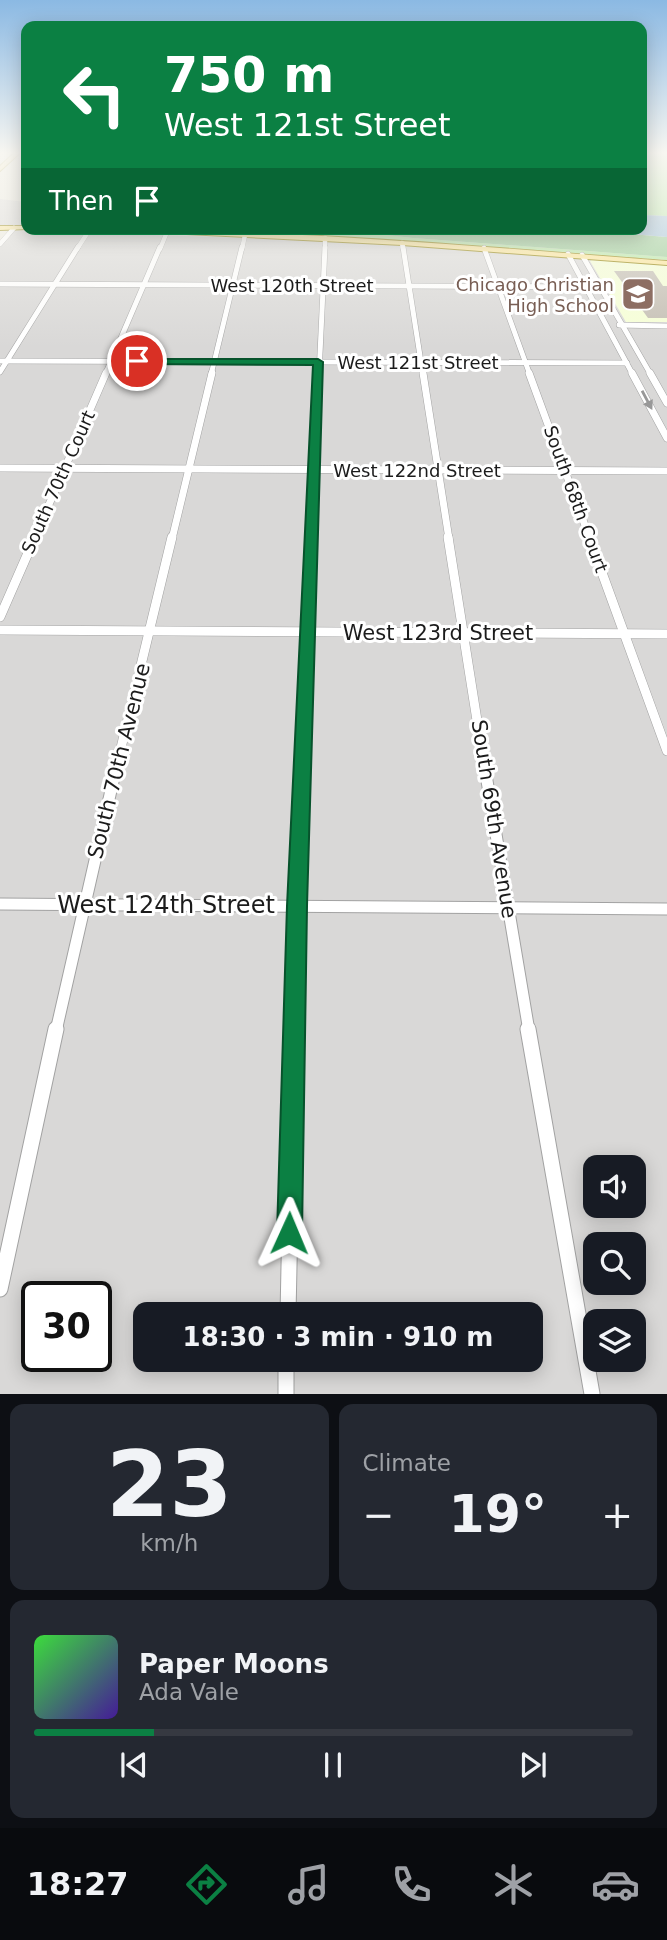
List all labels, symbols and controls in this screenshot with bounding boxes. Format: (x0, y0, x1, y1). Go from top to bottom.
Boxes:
text: 750 m (164, 47, 334, 104)
icon: left (49, 49, 140, 140)
text: West 121st Street (164, 106, 451, 144)
icon: arrive (128, 182, 166, 220)
text: Then (49, 186, 114, 216)
place label: Chicago Christian High School (456, 274, 614, 316)
street label: West 120th Street (210, 275, 374, 296)
school or university icon: Chicago Christian High School (619, 275, 657, 313)
pin (107, 331, 167, 391)
icon: arrive (118, 342, 156, 380)
street label: West 121st Street (337, 352, 499, 373)
one-way arrow (641, 390, 653, 410)
street label: South 70th Court (17, 407, 99, 557)
street label: South 68th Court (540, 423, 612, 575)
street label: West 122nd Street (333, 460, 501, 481)
street label: West 123rd Street (343, 621, 533, 645)
street label: South 70th Avenue (83, 661, 155, 861)
street label: South 69th Avenue (466, 718, 522, 920)
street label: West 124th Street (57, 891, 275, 919)
map controls (583, 1155, 646, 1372)
button: sound (583, 1155, 646, 1218)
position arrow (252, 1196, 326, 1270)
button: search (583, 1232, 646, 1295)
speed limit sign: 30 (21, 1281, 112, 1372)
button: layers (583, 1309, 646, 1372)
text: 18:30 · 3 min · 910 m (183, 1322, 493, 1352)
text: 23 (106, 1432, 233, 1537)
text: Climate (363, 1450, 451, 1476)
text: 19° (449, 1484, 547, 1544)
text: − (363, 1493, 394, 1537)
text: + (601, 1493, 633, 1537)
text: km/h (140, 1530, 198, 1556)
text: Paper Moons (139, 1649, 329, 1679)
text: Ada Vale (139, 1679, 239, 1705)
icon: previous (115, 1746, 153, 1784)
icon: pause (314, 1746, 352, 1784)
icon: next (514, 1746, 552, 1784)
icon: directions (182, 1860, 231, 1909)
icon: music (284, 1860, 333, 1909)
icon: phone (387, 1860, 436, 1909)
icon: climate (489, 1860, 538, 1909)
icon: car (591, 1860, 640, 1909)
text: 18:27 (27, 1865, 129, 1903)

